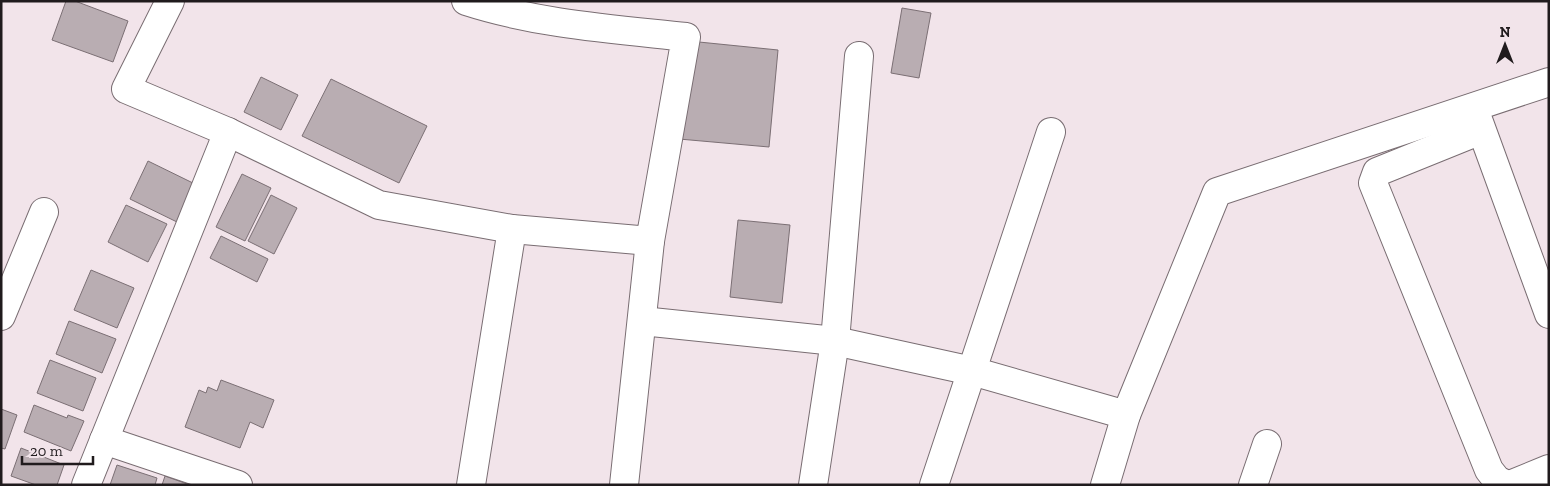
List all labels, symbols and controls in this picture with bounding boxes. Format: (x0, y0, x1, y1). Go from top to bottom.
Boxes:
north arrow (1480, 20, 1530, 70)
text: N (1500, 24, 1511, 41)
scale bar (22, 434, 94, 466)
text: 20 m (30, 442, 63, 460)

